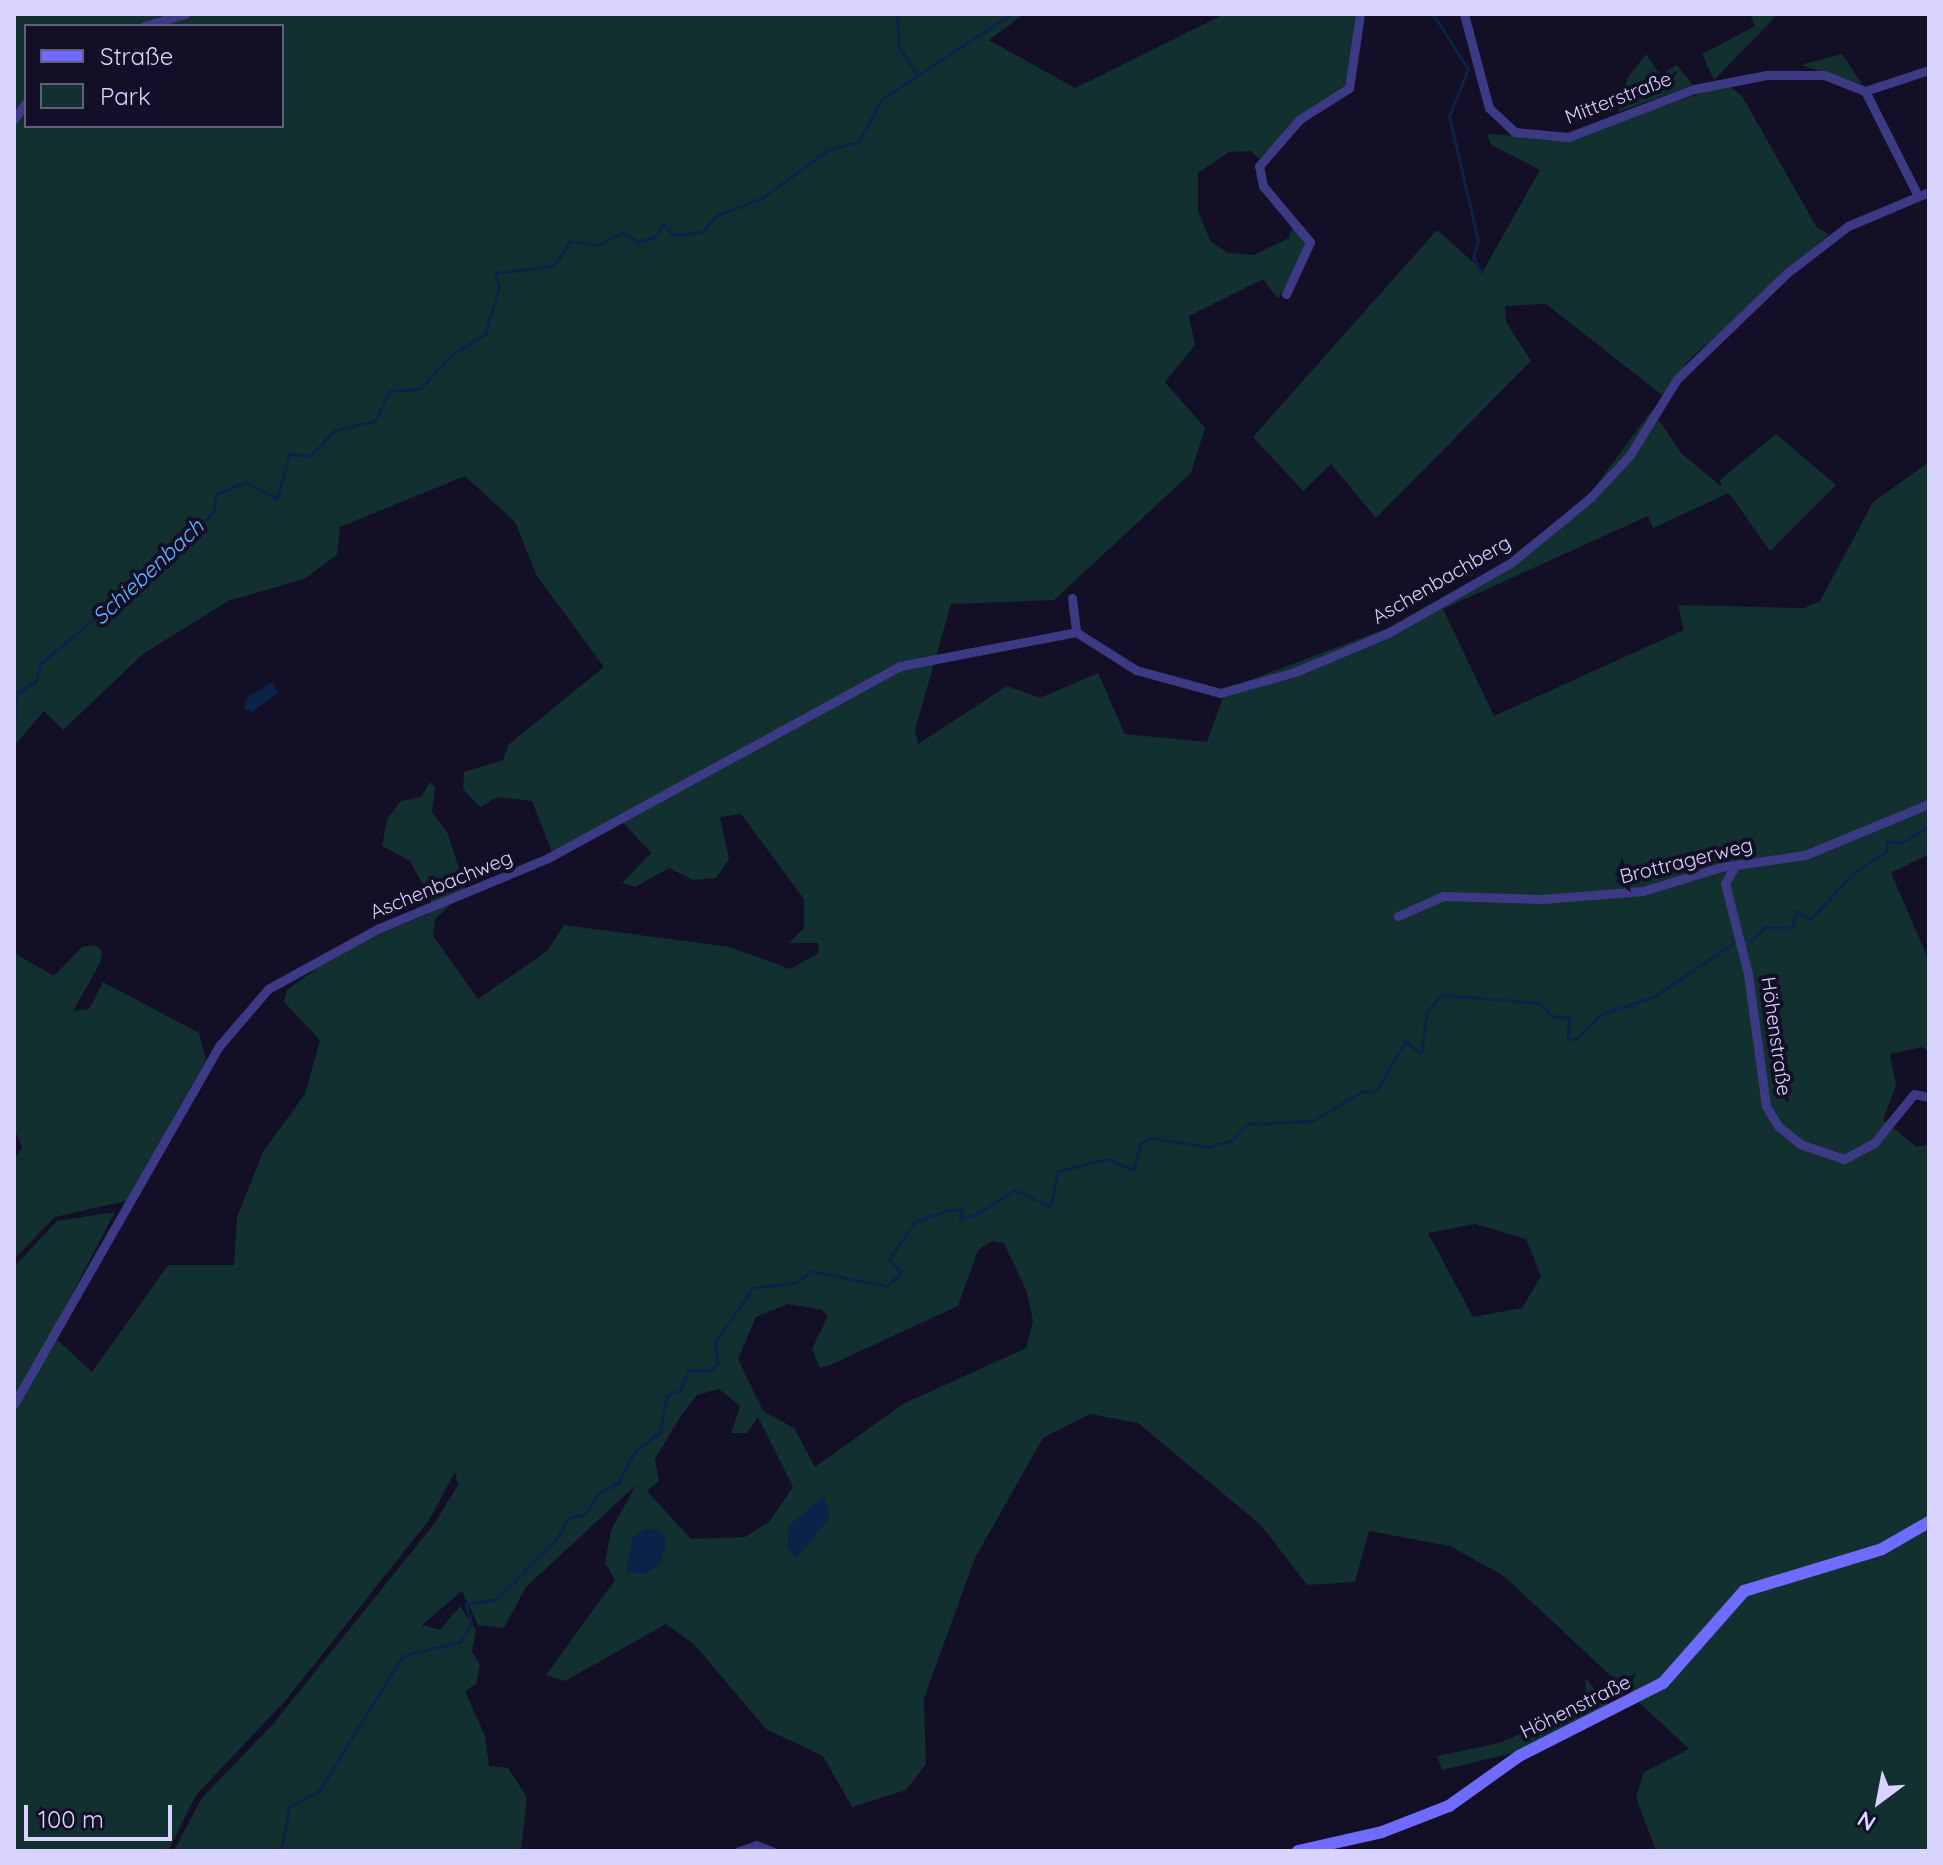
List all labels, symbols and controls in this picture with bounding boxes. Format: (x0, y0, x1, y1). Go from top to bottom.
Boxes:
legend (24, 24, 284, 128)
text: Straße (100, 41, 173, 71)
street label: Mitterstraße (1561, 66, 1675, 128)
text: Park (100, 81, 151, 111)
water label: Schiebenbach (87, 514, 209, 630)
street label: Aschenbachberg (1367, 530, 1515, 628)
street label: Brottragerweg (1617, 832, 1755, 888)
street label: Aschenbachweg (366, 844, 516, 924)
street label: Höhenstraße (1757, 975, 1797, 1097)
street label: Höhenstraße (1516, 1669, 1634, 1743)
north arrow (1839, 1761, 1919, 1841)
scale bar (28, 1789, 176, 1839)
text: 100 m (38, 1804, 104, 1834)
text: N (1852, 1805, 1881, 1838)

